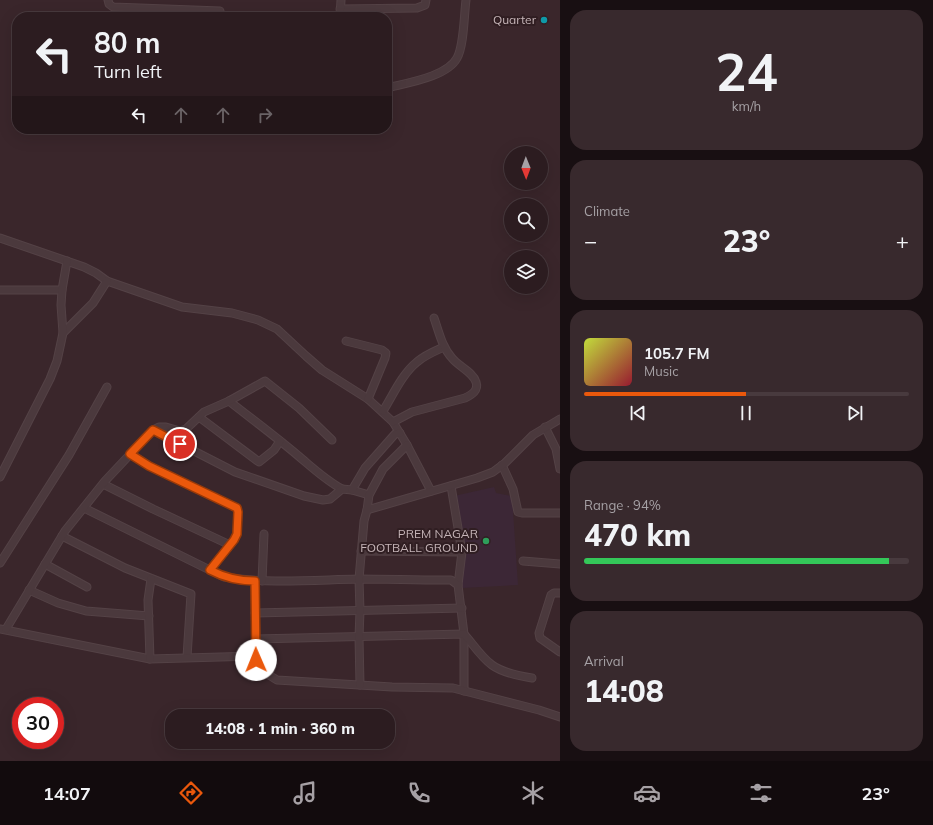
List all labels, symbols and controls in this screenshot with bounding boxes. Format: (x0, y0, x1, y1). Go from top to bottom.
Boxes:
place label: Quarter (493, 12, 537, 27)
marker: Quarter (539, 15, 549, 25)
text: 80 m (94, 25, 160, 60)
icon: left (28, 28, 80, 80)
text: 24 (715, 39, 778, 104)
text: Turn left (94, 60, 162, 83)
text: km/h (732, 98, 761, 114)
icon: left (128, 104, 150, 126)
icon: ahead (170, 104, 192, 126)
icon: ahead (212, 104, 234, 126)
icon: right (254, 104, 276, 126)
north arrow (504, 146, 548, 190)
map controls (504, 146, 548, 294)
button: search (504, 198, 548, 242)
text: Climate (584, 203, 630, 219)
text: 23° (723, 222, 770, 260)
text: − (584, 227, 597, 255)
text: + (896, 227, 909, 255)
button: layers (504, 250, 548, 294)
text: 105.7 FM (644, 344, 709, 363)
text: Music (644, 363, 679, 379)
icon: previous (627, 402, 649, 424)
icon: pause (735, 402, 757, 424)
icon: next (844, 402, 866, 424)
pin (163, 427, 197, 461)
icon: arrive (169, 433, 191, 455)
text: Range · 94% (584, 497, 661, 513)
text: 470 km (584, 516, 691, 554)
place label: PREM NAGAR FOOTBALL GROUND (360, 526, 478, 555)
marker: PREM NAGAR FOOTBALL GROUND (481, 536, 491, 546)
position arrow (235, 639, 277, 681)
text: Arrival (584, 653, 624, 669)
text: 14:08 (584, 672, 664, 710)
speed limit sign: 30 (12, 697, 64, 749)
text: 14:08 · 1 min · 360 m (205, 719, 355, 738)
icon: directions (177, 779, 205, 807)
icon: music (291, 779, 319, 807)
icon: phone (405, 779, 433, 807)
icon: climate (519, 779, 547, 807)
icon: car (633, 779, 661, 807)
icon: filters (747, 779, 775, 807)
text: 14:07 (43, 782, 91, 805)
text: 23° (861, 782, 890, 805)

